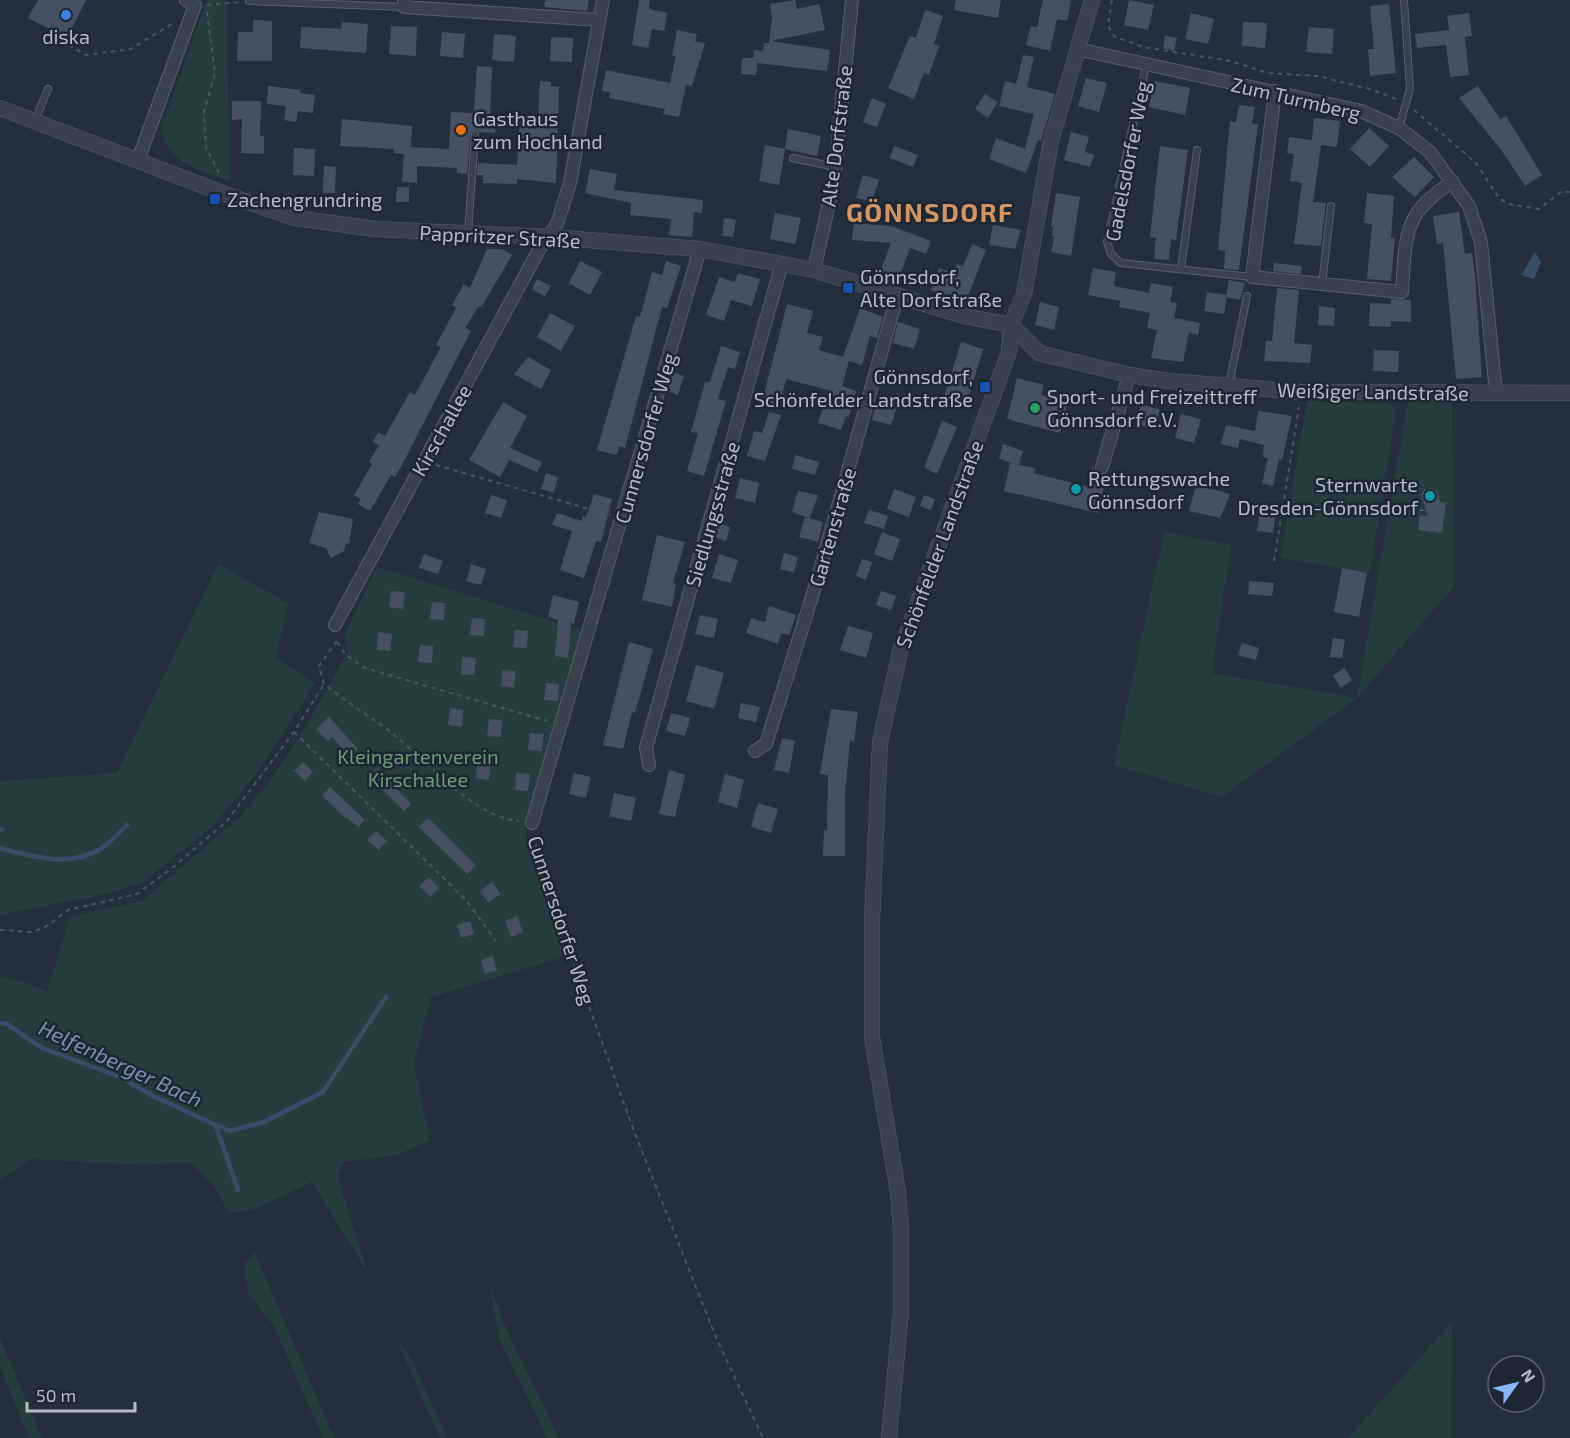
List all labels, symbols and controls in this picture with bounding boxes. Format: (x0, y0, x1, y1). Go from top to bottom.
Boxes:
marker: diska (59, 8, 73, 22)
place label: diska (42, 24, 90, 48)
street label: Alte Dorfstraße (815, 64, 857, 208)
street label: Zum Turmberg (1229, 71, 1363, 125)
street label: Gadelsdorfer Weg (1100, 79, 1154, 243)
place label: Gasthaus zum Hochland (473, 106, 603, 153)
marker: Gasthaus zum Hochland (454, 123, 468, 137)
place label: Zachengrundring (227, 187, 382, 211)
marker: Zachengrundring (208, 192, 222, 206)
district label: GÖNNSDORF (846, 196, 1014, 227)
street label: Pappritzer Straße (419, 220, 581, 252)
place label: Gönnsdorf, Alte Dorfstraße (860, 264, 1002, 311)
marker: Gönnsdorf, Alte Dorfstraße (841, 281, 855, 295)
street label: Cunnersdorfer Weg (609, 350, 681, 526)
place label: Gönnsdorf, Schönfelder Landstraße (754, 364, 973, 411)
street label: Weißiger Landstraße (1277, 377, 1469, 405)
street label: Kirschallee (406, 380, 476, 480)
marker: Gönnsdorf, Schönfelder Landstraße (978, 380, 992, 394)
place label: Sport- und Freizeittreff Gönnsdorf e.V. (1047, 384, 1258, 431)
marker: Sport- und Freizeittreff Gönnsdorf e.V. (1028, 401, 1042, 415)
street label: Schönfelder Landstraße (890, 437, 988, 651)
street label: Siedlungsstraße (680, 439, 744, 589)
street label: Gartenstraße (804, 465, 860, 589)
place label: Rettungswache Gönnsdorf (1088, 466, 1230, 513)
place label: Sternwarte Dresden-Gönnsdorf (1238, 472, 1418, 519)
marker: Rettungswache Gönnsdorf (1069, 482, 1083, 496)
marker: Sternwarte Dresden-Gönnsdorf (1423, 489, 1437, 503)
park label: Kleingartenverein Kirschallee (337, 744, 499, 791)
street label: Cunnersdorfer Weg (523, 832, 601, 1008)
water label: Helfenberger Bach (35, 1014, 207, 1112)
north arrow (1486, 1354, 1546, 1414)
text: N (1518, 1365, 1540, 1385)
scale bar (27, 1375, 135, 1413)
text: 50 m (36, 1384, 76, 1406)

